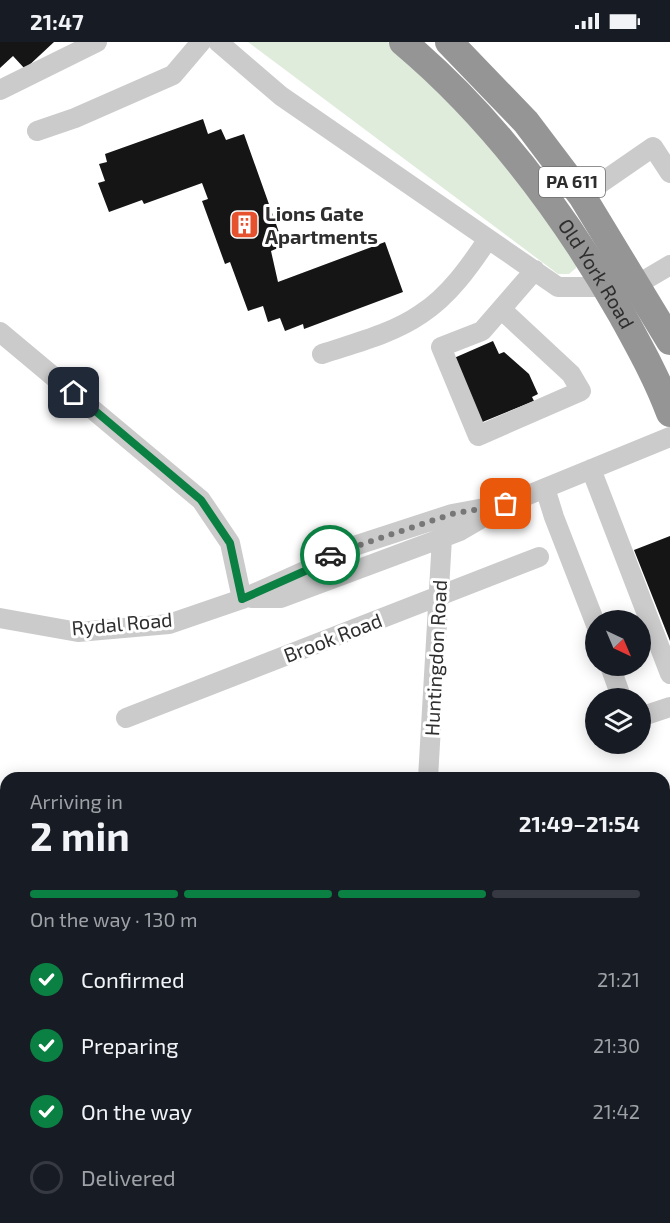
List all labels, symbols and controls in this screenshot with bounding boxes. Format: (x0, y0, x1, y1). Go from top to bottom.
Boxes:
text: 21:47 (30, 8, 84, 34)
road number: PA 611 (539, 167, 605, 197)
place label: Lions Gate Apartments (265, 201, 378, 248)
building icon: Lions Gate Apartments (228, 209, 260, 241)
street label: Old York Road (554, 214, 640, 332)
pin (48, 367, 99, 418)
icon: home (57, 376, 90, 409)
pin (480, 478, 531, 529)
icon: bag (489, 487, 522, 520)
courier (300, 525, 360, 585)
icon: car (314, 539, 347, 572)
street label: Huntingdon Road (419, 579, 451, 737)
street label: Rydal Road (70, 607, 173, 639)
street label: Brook Road (280, 607, 385, 667)
north arrow (585, 610, 651, 676)
map controls (585, 610, 651, 754)
button: layers (585, 688, 651, 754)
text: Arriving in (30, 789, 123, 813)
text: 21:49–21:54 (519, 810, 640, 836)
text: 2 min (30, 812, 130, 859)
text: On the way · 130 m (30, 907, 197, 931)
icon: check (30, 963, 63, 996)
text: Confirmed (81, 966, 185, 992)
text: 21:21 (597, 967, 640, 991)
icon: check (30, 1029, 63, 1062)
text: Preparing (81, 1032, 179, 1058)
text: 21:30 (593, 1033, 640, 1057)
icon: check (30, 1095, 63, 1128)
text: On the way (81, 1098, 192, 1124)
text: 21:42 (593, 1099, 640, 1123)
text: Delivered (81, 1164, 176, 1190)

